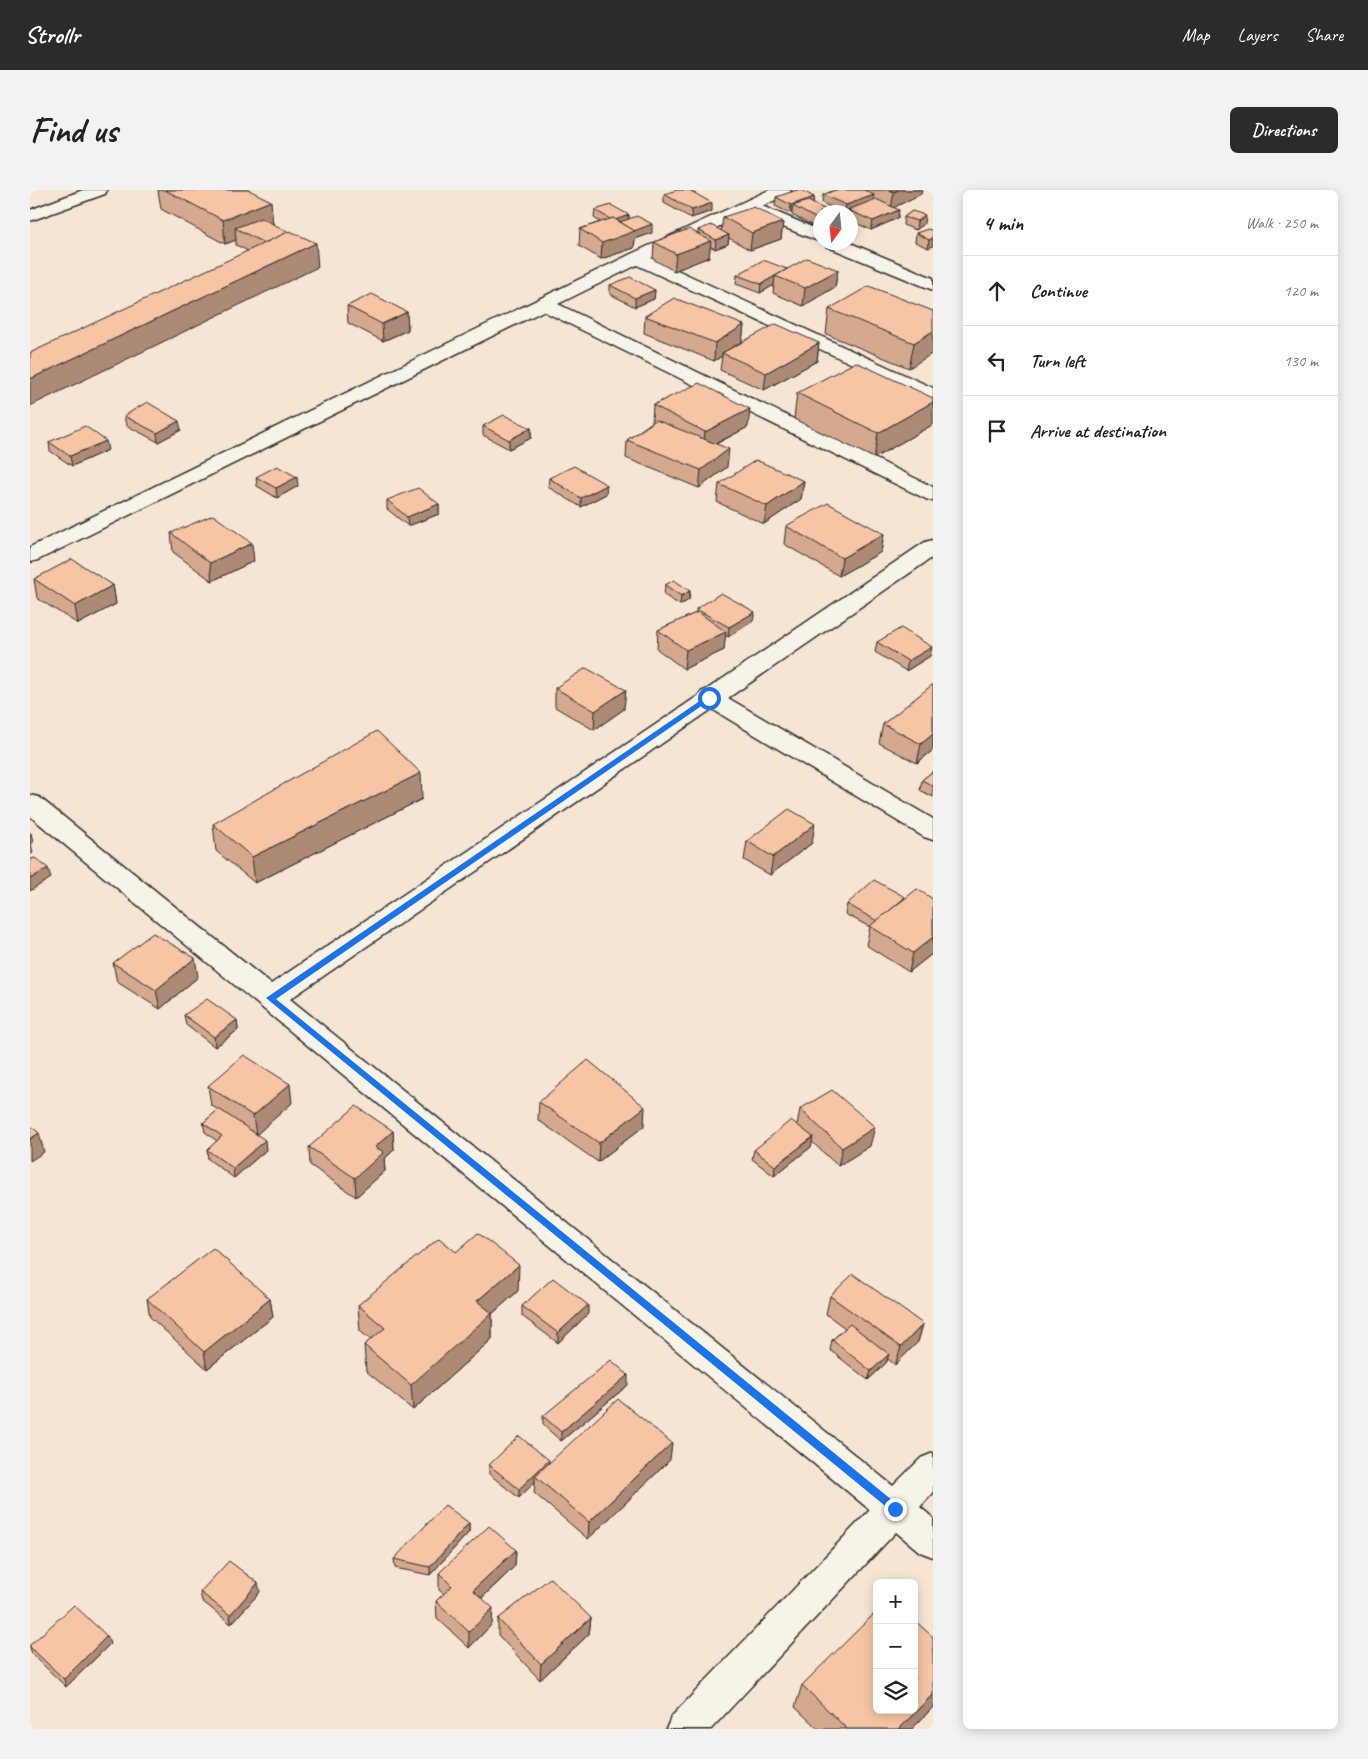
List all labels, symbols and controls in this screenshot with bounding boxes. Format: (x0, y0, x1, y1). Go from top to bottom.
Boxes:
text: Strollr (25, 20, 80, 50)
text: Map (1182, 24, 1210, 46)
text: Layers (1238, 24, 1277, 46)
text: Share (1305, 24, 1343, 46)
button: Directions (1230, 107, 1338, 153)
text: Find us (30, 108, 117, 153)
north arrow (813, 205, 858, 250)
text: 4 min (983, 210, 1023, 236)
text: Walk · 250 m (1246, 213, 1318, 233)
icon: ahead (983, 277, 1011, 305)
text: Continue (1030, 279, 1087, 303)
text: 120 m (1284, 281, 1318, 301)
icon: left (983, 347, 1011, 375)
text: Turn left (1030, 349, 1085, 373)
text: 130 m (1284, 351, 1318, 371)
icon: arrive (983, 417, 1011, 445)
text: Arrive at destination (1030, 419, 1166, 443)
route start (698, 687, 721, 710)
route end (884, 1498, 907, 1521)
map controls (873, 1579, 918, 1714)
button: + (873, 1579, 918, 1624)
button: − (873, 1624, 918, 1669)
button: layers (873, 1669, 918, 1714)

